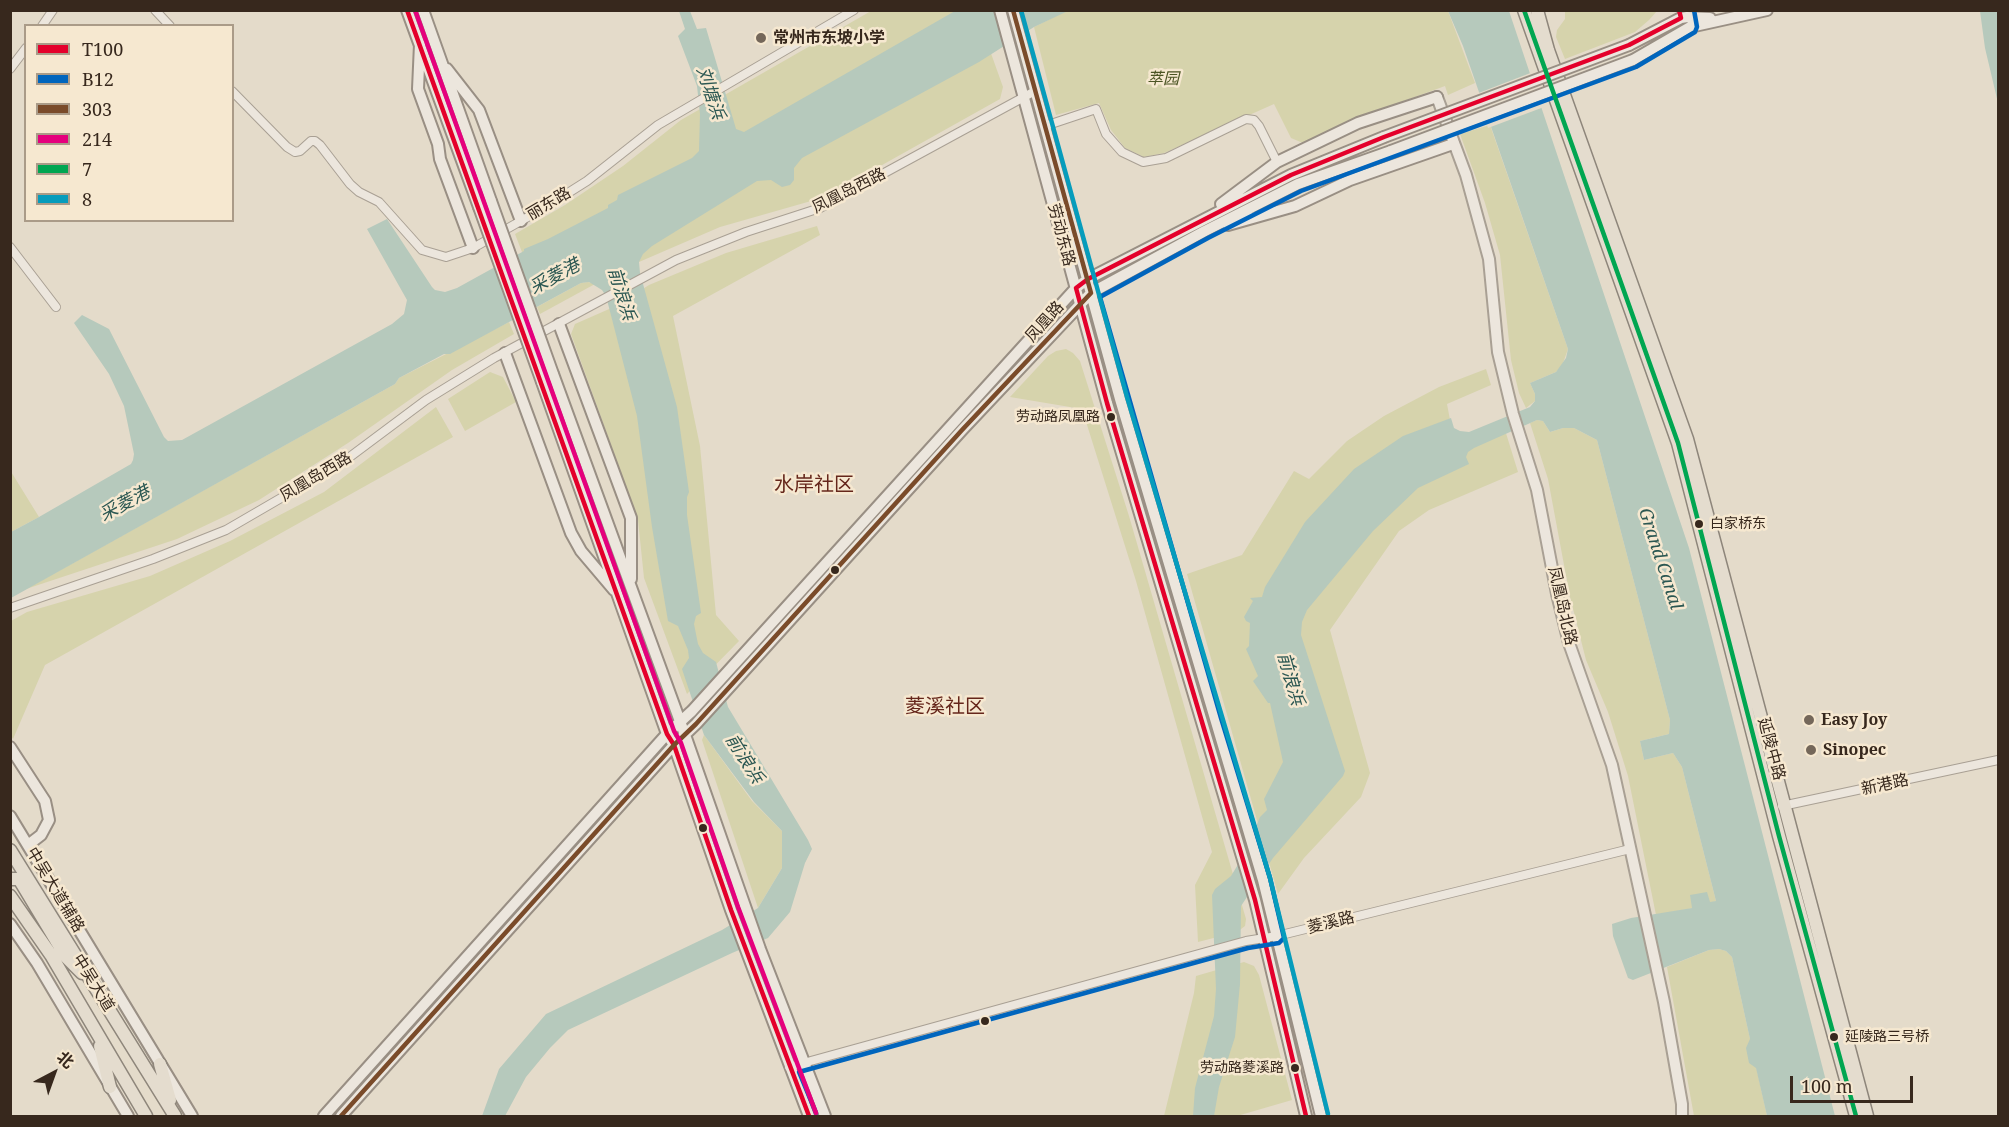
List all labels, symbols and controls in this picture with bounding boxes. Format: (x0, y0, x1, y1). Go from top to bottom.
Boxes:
legend (24, 24, 234, 222)
place label: 常州市东坡小学 (773, 28, 885, 48)
marker: 常州市东坡小学 (754, 31, 768, 45)
text: T100 (82, 37, 123, 61)
water label: 刘塘浜 (691, 64, 729, 122)
text: B12 (82, 67, 114, 91)
park label: 萃园 (1147, 69, 1179, 89)
text: 303 (82, 97, 112, 121)
text: 214 (82, 127, 112, 151)
text: 7 (82, 157, 92, 181)
street label: 凤凰岛西路 (809, 164, 889, 218)
street label: 丽东路 (523, 183, 575, 225)
text: 8 (82, 187, 92, 211)
street label: 劳动东路 (1043, 202, 1079, 268)
water label: 采菱港 (526, 255, 584, 299)
water label: 前浪浜 (603, 265, 639, 323)
street label: 凤凰路 (1022, 298, 1068, 346)
place label: 劳动路凤凰路 (1016, 409, 1100, 425)
marker: 劳动路凤凰路 (1105, 411, 1117, 423)
street label: 凤凰岛西路 (277, 448, 355, 506)
district label: 水岸社区 (774, 473, 854, 497)
water label: 采菱港 (96, 482, 154, 526)
water label: Grand Canal (1633, 505, 1687, 613)
place label: 白家桥东 (1710, 516, 1766, 532)
marker: 白家桥东 (1693, 518, 1705, 530)
unlabelled marker (829, 564, 841, 576)
street label: 凤凰岛北路 (1544, 565, 1580, 647)
water label: 前浪浜 (1272, 650, 1308, 708)
district label: 菱溪社区 (905, 695, 985, 719)
place label: Easy Joy (1821, 710, 1887, 730)
marker: Easy Joy (1802, 713, 1816, 727)
street label: 延陵中路 (1753, 716, 1789, 782)
water label: 前浪浜 (721, 730, 767, 788)
place label: Sinopec (1823, 740, 1886, 760)
marker: Sinopec (1804, 743, 1818, 757)
street label: 新港路 (1860, 771, 1910, 799)
unlabelled marker (697, 822, 709, 834)
street label: 中吴大道辅路 (22, 844, 88, 936)
street label: 菱溪路 (1305, 908, 1357, 938)
street label: 中吴大道 (68, 951, 118, 1015)
unlabelled marker (979, 1015, 991, 1027)
place label: 延陵路三号桥 (1845, 1029, 1929, 1045)
marker: 延陵路三号桥 (1828, 1031, 1840, 1043)
north arrow (24, 1043, 84, 1103)
text: 北 (53, 1046, 79, 1073)
place label: 劳动路菱溪路 (1200, 1060, 1284, 1076)
marker: 劳动路菱溪路 (1289, 1062, 1301, 1074)
scale bar (1793, 1064, 1916, 1102)
text: 100 m (1801, 1074, 1853, 1098)

